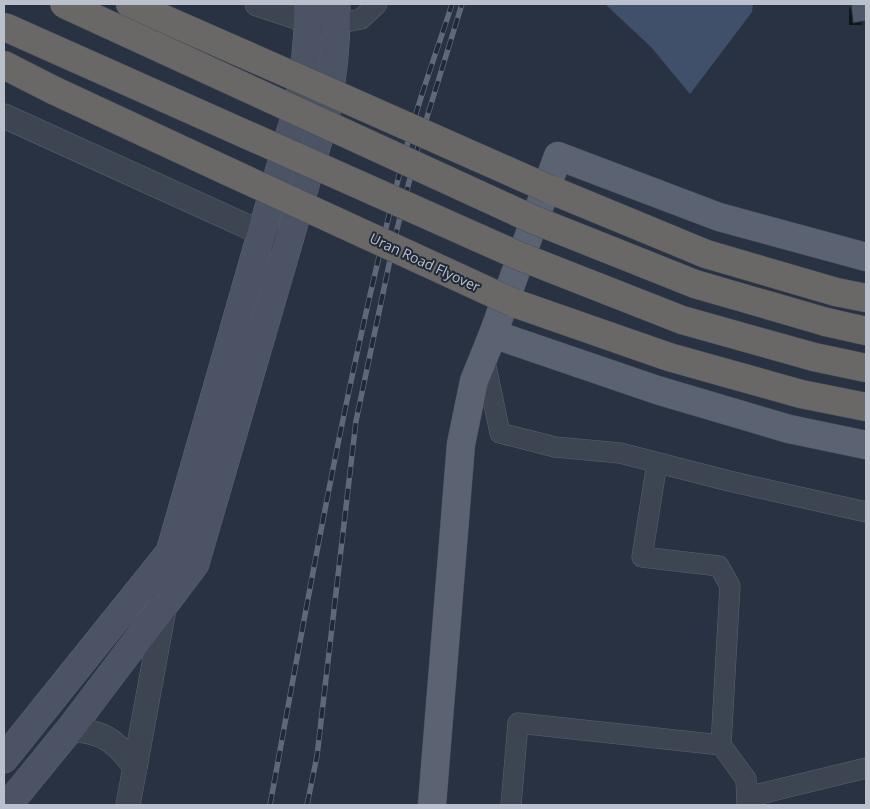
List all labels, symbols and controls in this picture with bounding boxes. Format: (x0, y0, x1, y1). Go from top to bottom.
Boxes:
street label: Uran Road Flyover (367, 228, 484, 296)

